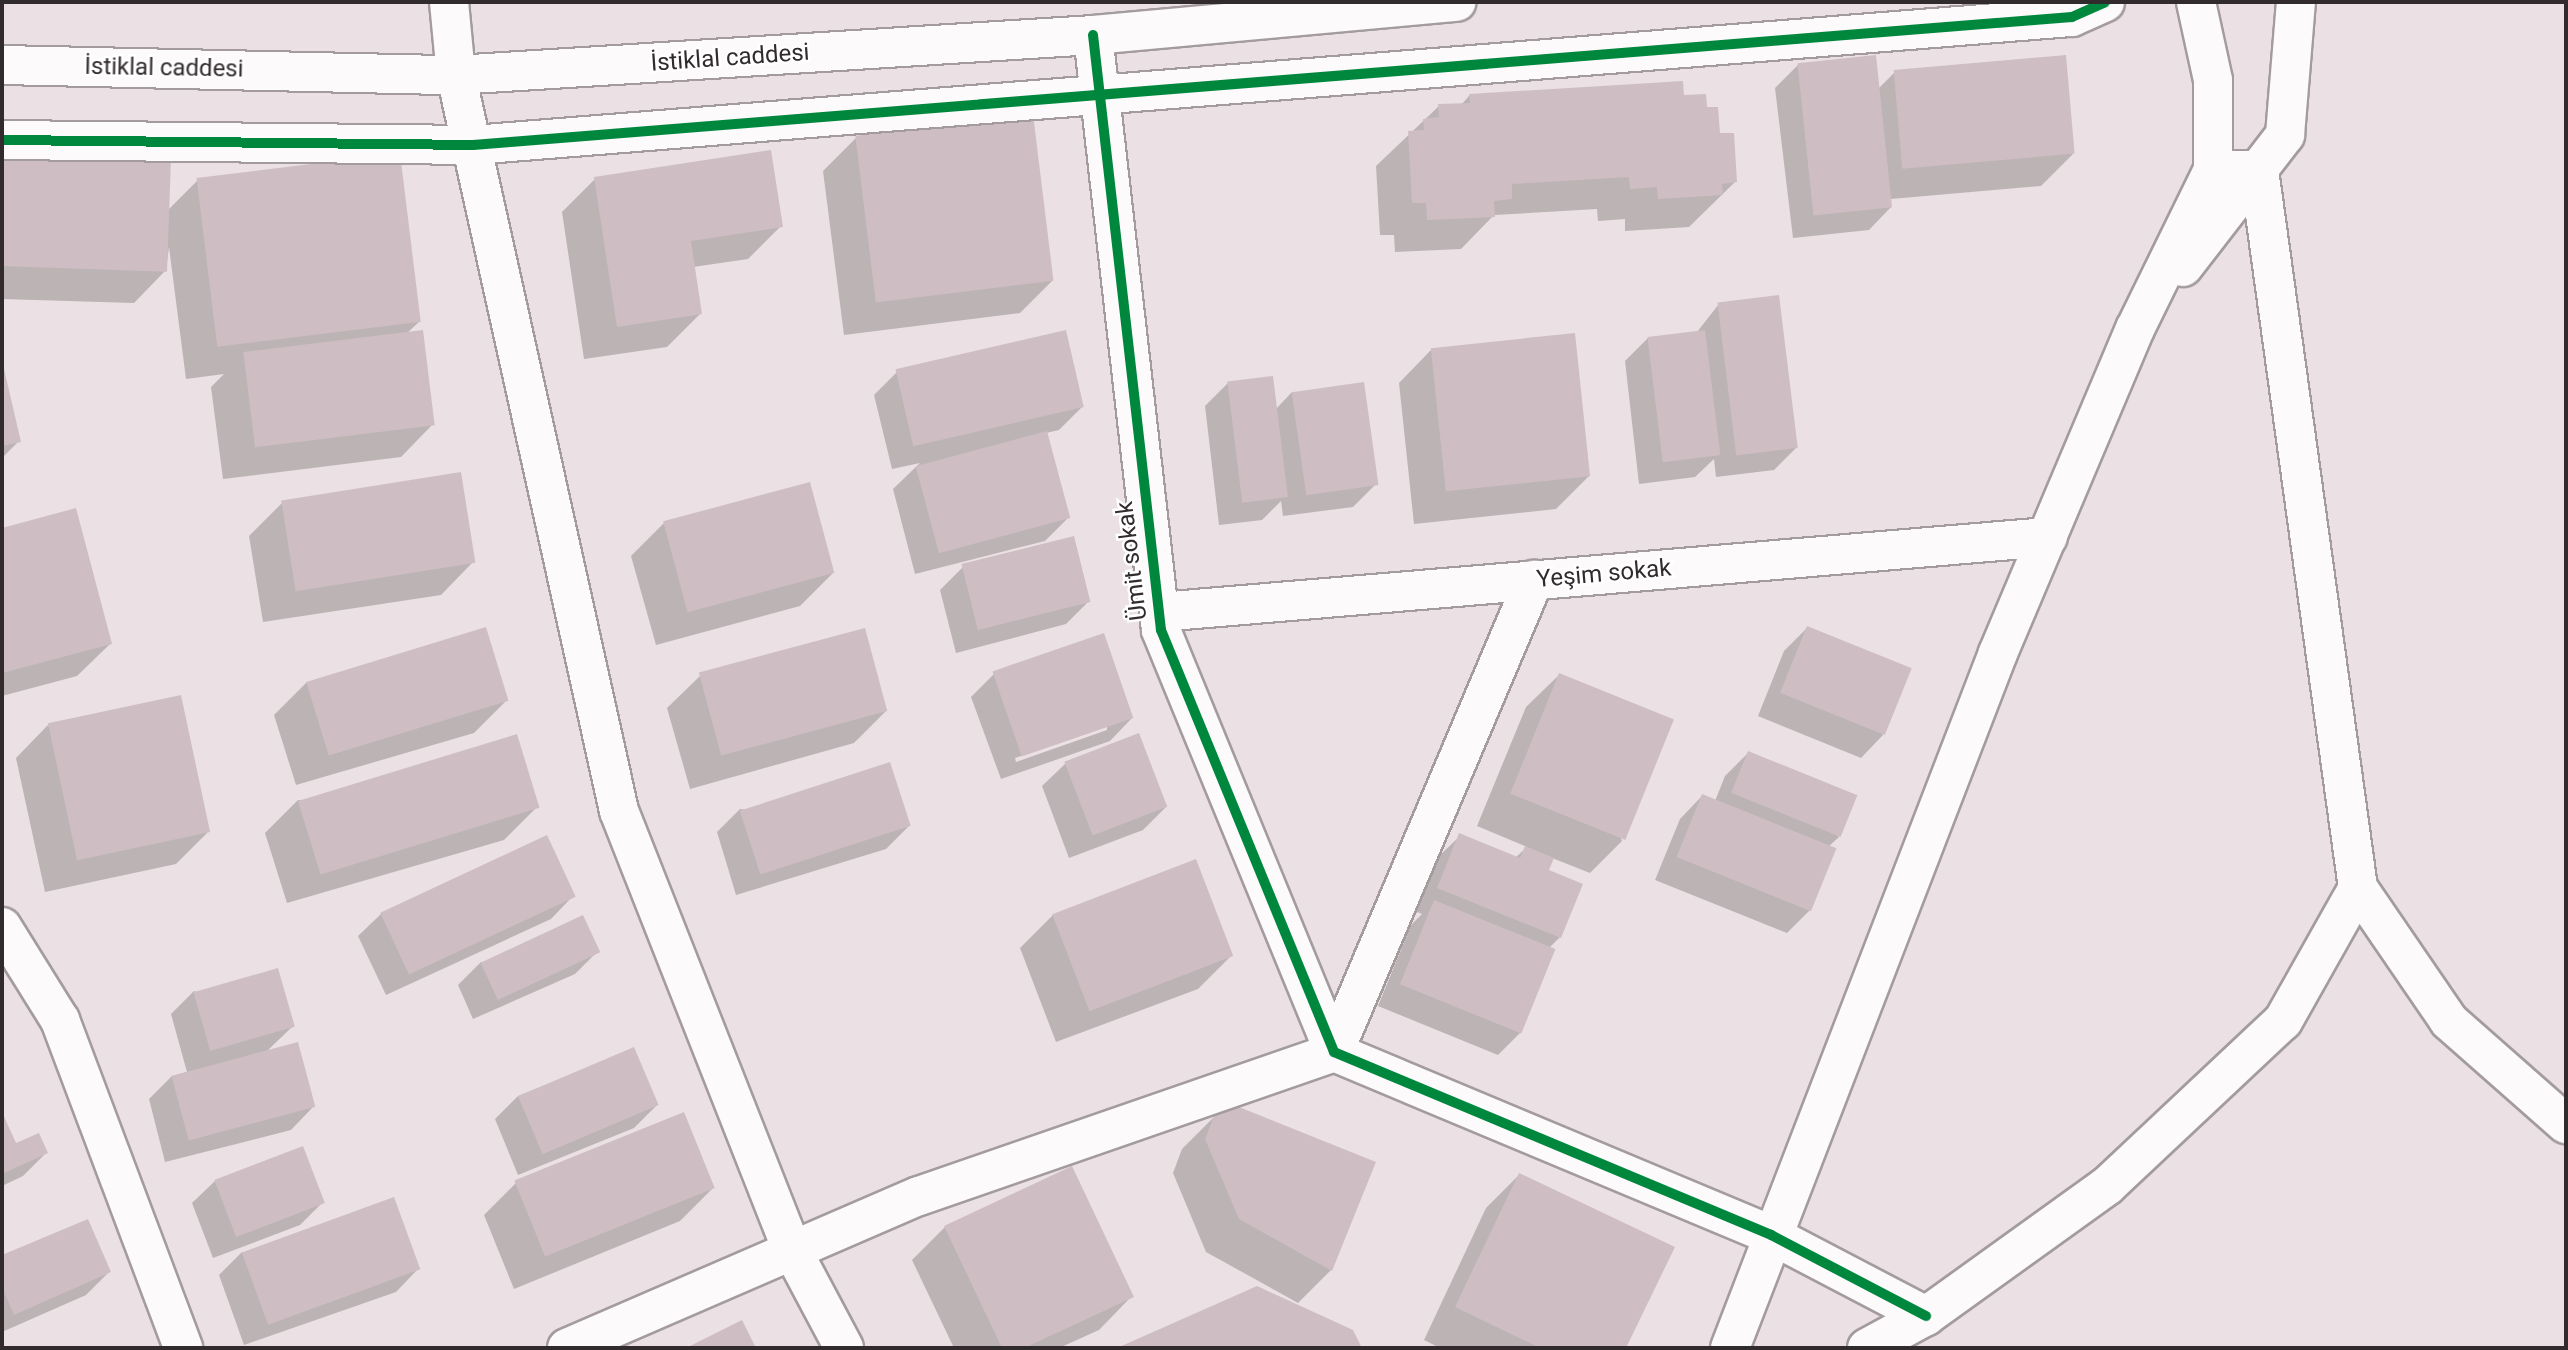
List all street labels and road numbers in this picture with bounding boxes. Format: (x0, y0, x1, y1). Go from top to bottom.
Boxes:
street label: İstiklal caddesi (650, 38, 810, 78)
street label: İstiklal caddesi (84, 52, 244, 84)
street label: Ümit sokak (1110, 500, 1154, 622)
street label: Yeşim sokak (1535, 554, 1673, 594)

